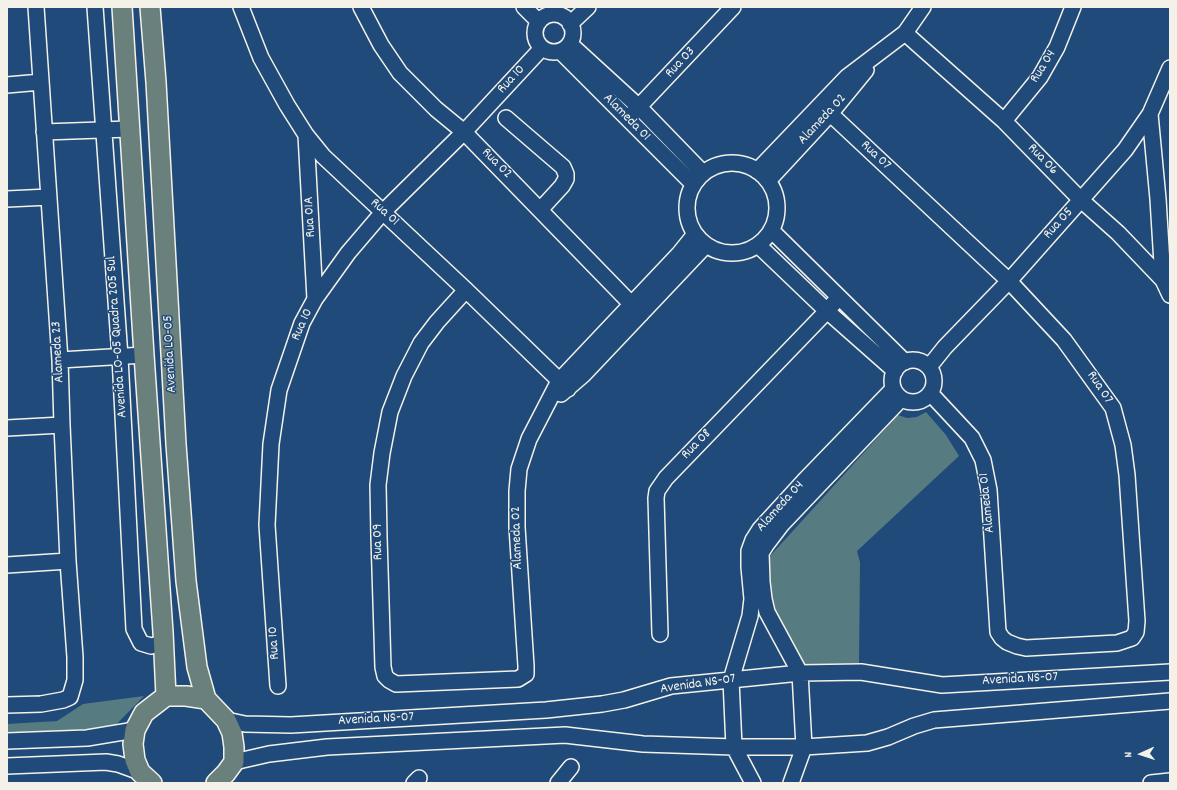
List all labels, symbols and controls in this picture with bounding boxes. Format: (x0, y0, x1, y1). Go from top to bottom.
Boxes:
street label: Rua 03 (662, 44, 700, 82)
street label: Rua 04 (1027, 47, 1061, 87)
street label: Rua 10 (494, 62, 530, 98)
street label: Alameda 01 (599, 91, 653, 145)
street label: Alameda 02 (795, 91, 851, 149)
street label: Rua 07 (856, 138, 894, 174)
street label: Rua 06 (1023, 141, 1061, 179)
street label: Rua 02 (477, 145, 515, 183)
street label: Rua 01A (302, 196, 320, 238)
street label: Rua 01 (366, 196, 402, 230)
street label: Rua 05 (1040, 205, 1078, 243)
street label: Avenida LO-05 Quadra 205 Sul (104, 256, 132, 418)
street label: Rua 10 (289, 306, 317, 344)
street label: Avenida LO-05 (161, 315, 181, 393)
street label: Alameda 23 (49, 321, 69, 383)
street label: Rua 07 (1082, 369, 1116, 407)
street label: Rua 08 (678, 426, 716, 464)
street label: Alameda 01 (976, 472, 1000, 534)
street label: Alameda 04 (754, 478, 808, 536)
street label: Alameda 02 (508, 506, 528, 570)
street label: Rua 09 (370, 524, 388, 560)
street label: Rua 10 (265, 626, 285, 660)
street label: Avenida NS-07 (982, 670, 1058, 690)
street label: Avenida NS-07 (659, 671, 737, 699)
street label: Avenida NS-07 (338, 710, 414, 730)
north arrow (1121, 734, 1161, 774)
text: N (1121, 751, 1137, 758)

